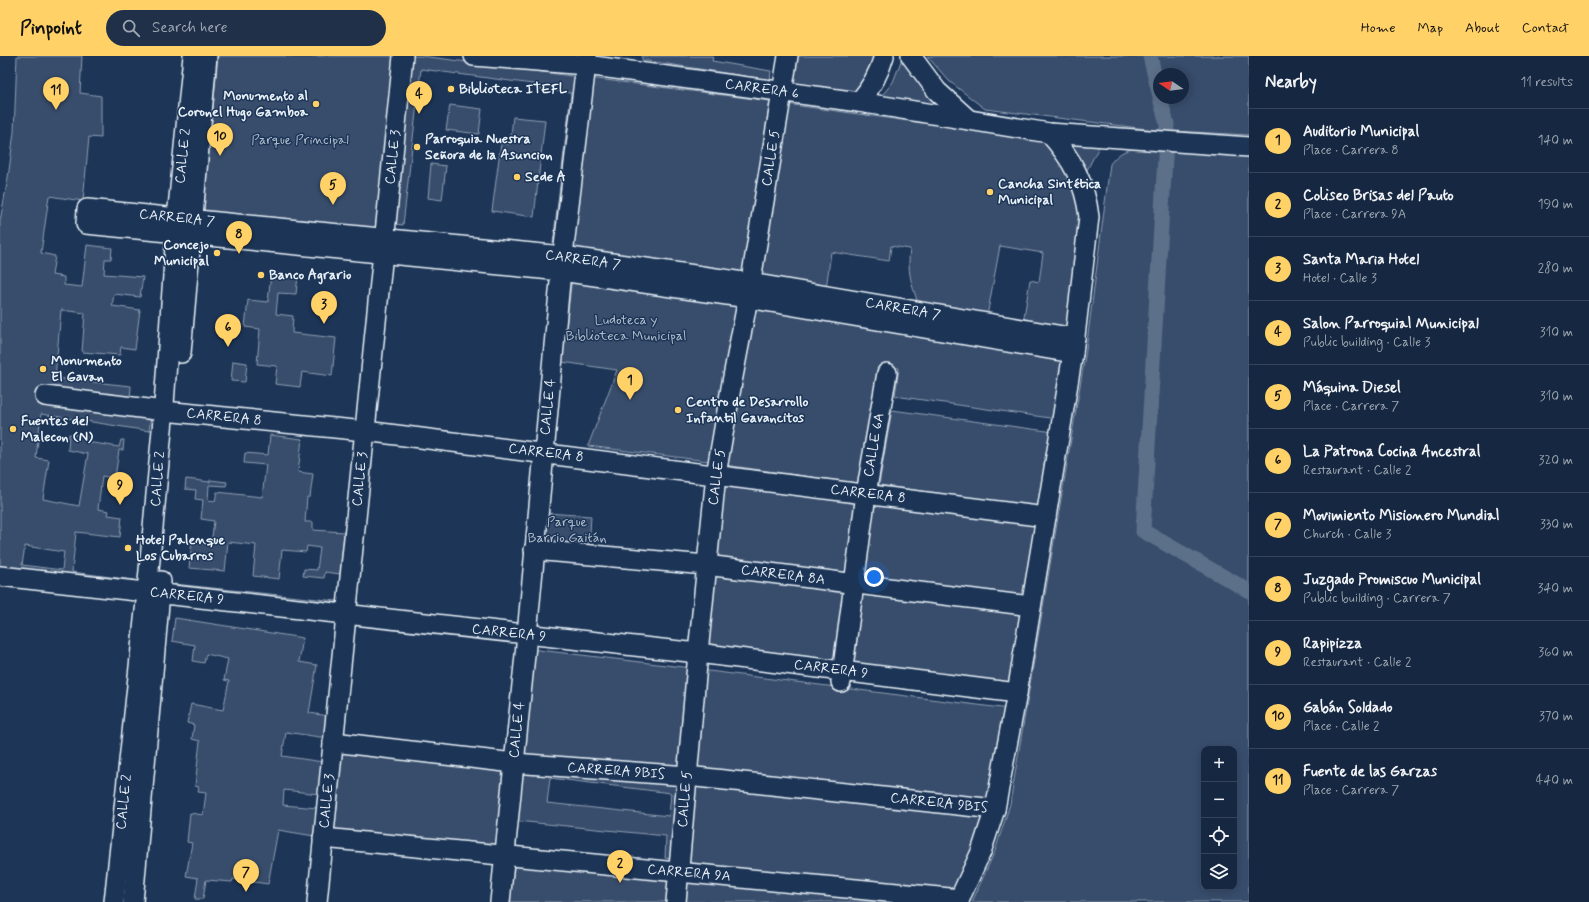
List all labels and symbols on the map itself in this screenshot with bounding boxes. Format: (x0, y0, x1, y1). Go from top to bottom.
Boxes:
north arrow (1153, 68, 1189, 104)
street label: CARRERA 6 (724, 75, 800, 103)
pin: 11 (43, 77, 69, 110)
place label: Biblioteca ITEFL (459, 80, 568, 98)
pin: 4 (406, 81, 432, 114)
marker: Biblioteca ITEFL (446, 84, 456, 94)
place label: Monumento al Coronel Hugo Gamboa (178, 87, 309, 122)
marker: Monumento al Coronel Hugo Gamboa (311, 99, 321, 109)
pin: 10 (207, 123, 233, 156)
street label: CALLE 2 (171, 127, 195, 184)
street label: CALLE 3 (381, 129, 405, 185)
street label: CALLE 5 (758, 129, 784, 187)
place label: Parroquia Nuestra Señora de la Asuncion (425, 130, 553, 164)
park label: Parque Principal (251, 131, 349, 149)
marker: Parroquia Nuestra Señora de la Asuncion (412, 142, 422, 152)
place label: Sede A (525, 168, 566, 186)
pin: 5 (320, 172, 346, 205)
marker: Sede A (512, 172, 522, 182)
place label: Cancha Sintética Municipal (998, 175, 1101, 209)
marker: Cancha Sintética Municipal (985, 187, 995, 197)
street label: CARRERA 7 (138, 205, 216, 231)
pin: 8 (226, 221, 252, 254)
place label: Concejo Municipal (154, 236, 210, 270)
street label: CARRERA 7 (544, 246, 622, 274)
marker: Concejo Municipal (212, 248, 222, 258)
place label: Banco Agrario (269, 266, 352, 285)
marker: Banco Agrario (256, 270, 266, 280)
pin: 3 (311, 291, 337, 324)
street label: CARRERA 7 (864, 294, 943, 325)
park label: Ludoteca y Biblioteca Municipal (566, 311, 686, 345)
pin: 6 (215, 314, 241, 347)
place label: Monumento El Gavan (51, 352, 122, 386)
marker: Monumento El Gavan (38, 364, 48, 374)
pin: 1 (617, 367, 643, 400)
street label: CALLE 4 (536, 378, 560, 436)
place label: Centro de Desarrollo Infantil Gavancitos (686, 393, 809, 427)
street label: CARRERA 8 (186, 404, 262, 430)
marker: Centro de Desarrollo Infantil Gavancitos (673, 405, 683, 415)
place label: Fuentes del Malecon (N) (21, 412, 93, 446)
street label: CALLE 6A (860, 412, 888, 478)
marker: Fuentes del Malecon (N) (8, 424, 18, 434)
street label: CARRERA 8 (507, 439, 585, 467)
street label: CALLE 5 (704, 448, 730, 506)
street label: CALLE 2 (147, 451, 169, 507)
street label: CALLE 3 (348, 451, 372, 507)
pin: 9 (107, 472, 133, 505)
street label: CARRERA 8 (829, 480, 907, 508)
park label: Parque Barrio Gaitán (528, 513, 606, 547)
place label: Hotel Palenque Los Cubarros (136, 531, 225, 565)
marker: Hotel Palenque Los Cubarros (123, 543, 133, 553)
street label: CARRERA 8A (740, 561, 826, 589)
your location (864, 567, 884, 587)
street label: CARRERA 9 (149, 583, 225, 609)
street label: CARRERA 9 (471, 620, 547, 646)
street label: CARRERA 9 (793, 656, 869, 682)
street label: CALLE 4 (505, 701, 529, 759)
street label: CARRERA 9BIS (567, 759, 665, 783)
street label: CALLE 5 (674, 770, 696, 828)
street label: CALLE 2 (112, 773, 136, 830)
street label: CALLE 3 (315, 773, 339, 829)
street label: CARRERA 9BIS (889, 789, 989, 817)
pin: 2 (607, 850, 633, 883)
pin: 7 (233, 859, 259, 892)
street label: CARRERA 9A (647, 860, 731, 886)

